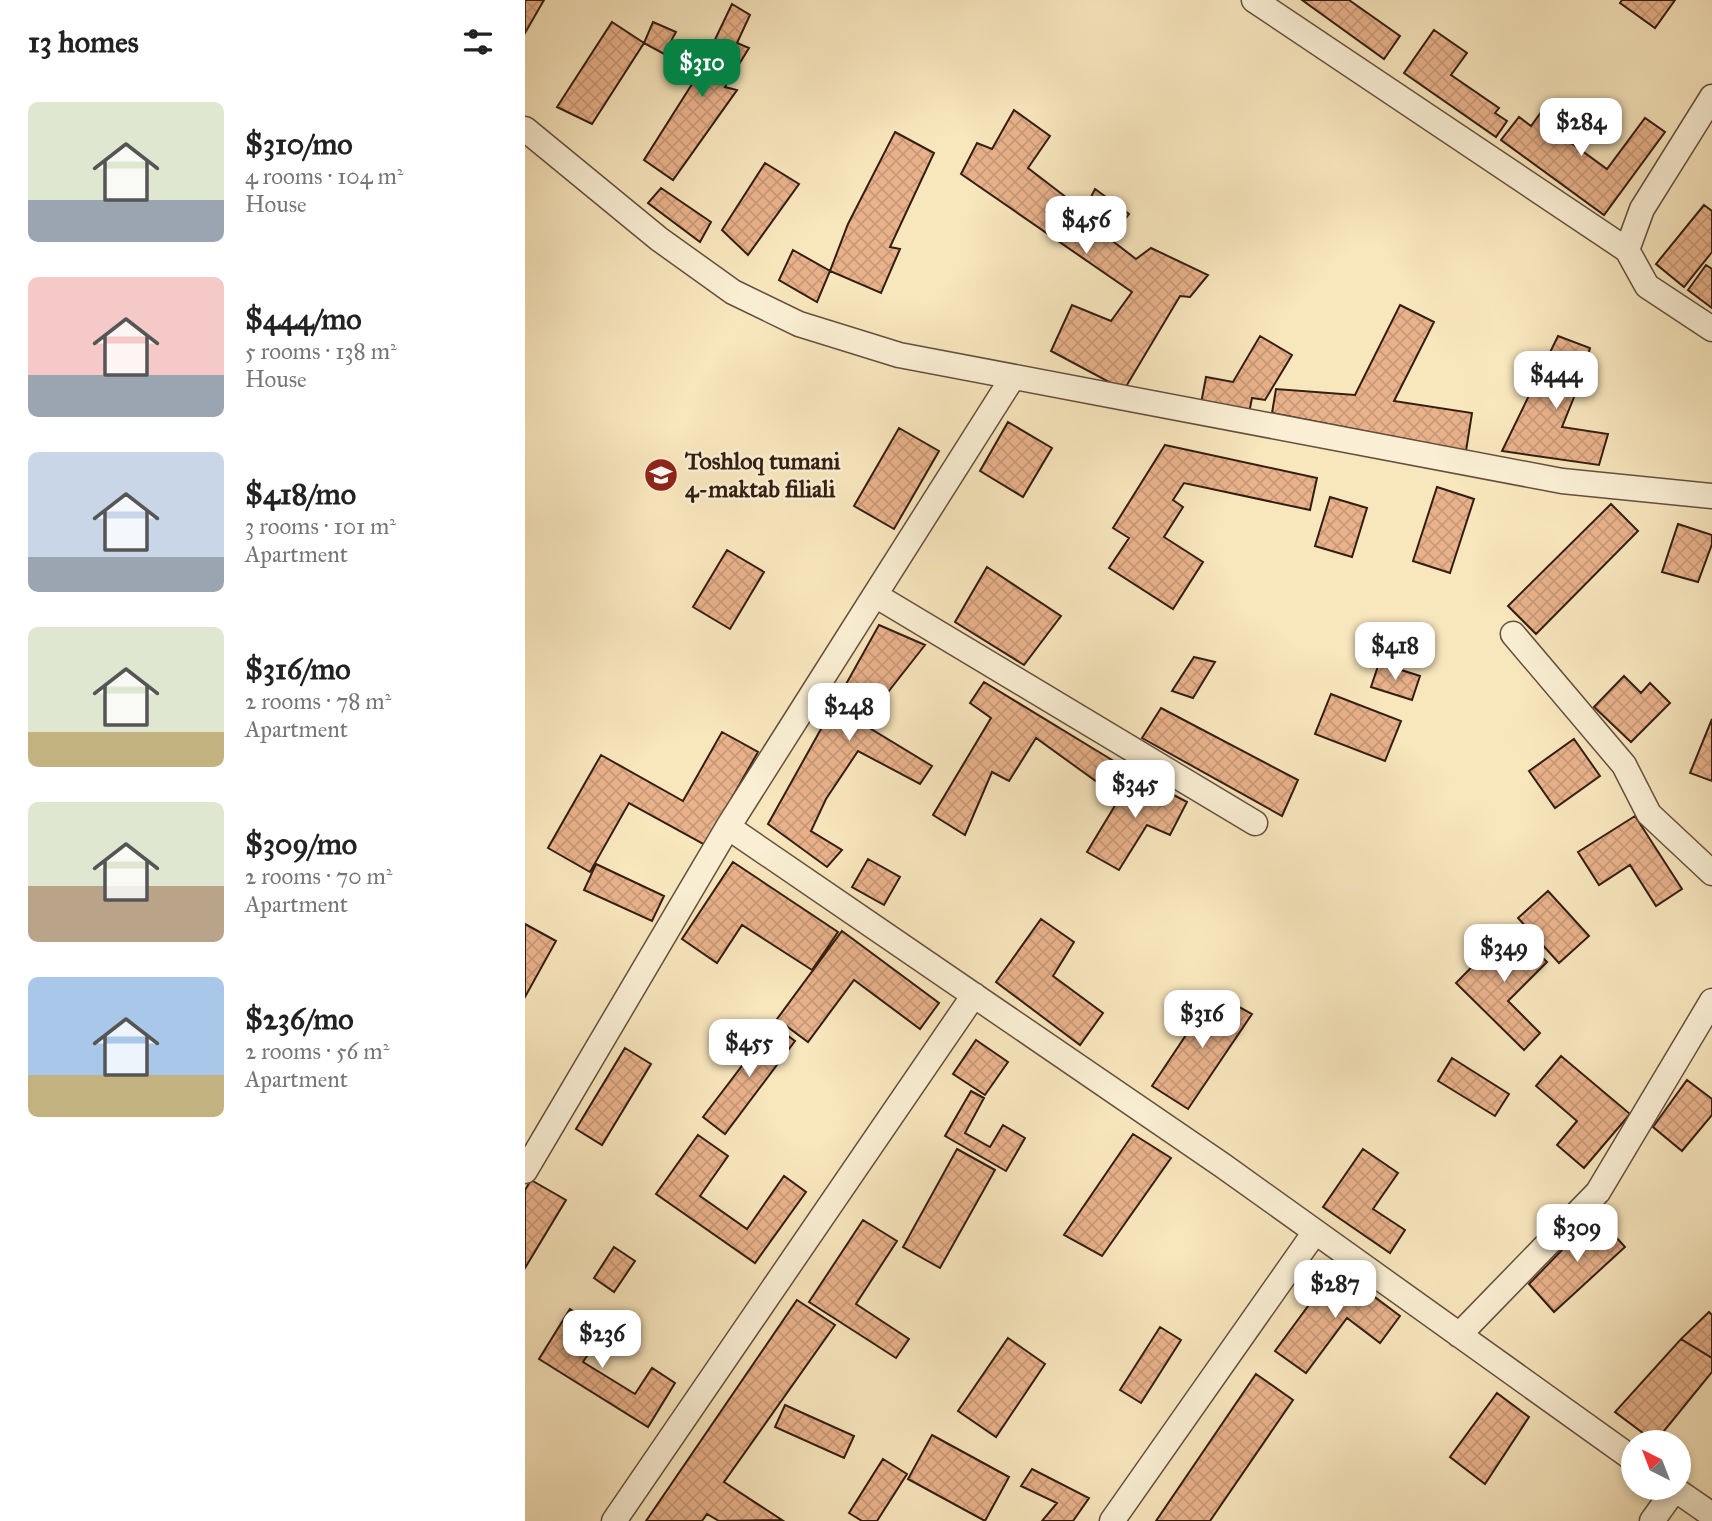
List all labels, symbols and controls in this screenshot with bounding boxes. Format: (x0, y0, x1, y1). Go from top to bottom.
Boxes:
icon: filters (459, 23, 497, 61)
text: 13 homes (28, 24, 139, 60)
pin: $310 (661, 40, 743, 99)
text: $310 (679, 48, 725, 76)
pin: $284 (1540, 99, 1622, 158)
text: $284 (1556, 107, 1606, 135)
text: $310/mo (245, 126, 353, 162)
icon: home (84, 130, 168, 214)
text: 4 rooms · 104 m² (245, 162, 404, 190)
text: House (245, 190, 307, 218)
pin: $456 (1045, 196, 1127, 256)
text: $456 (1061, 205, 1111, 233)
text: $444/mo (245, 301, 362, 337)
icon: home (84, 305, 168, 389)
text: 5 rooms · 138 m² (245, 337, 397, 365)
pin: $444 (1515, 352, 1597, 411)
text: $444 (1530, 360, 1582, 388)
text: House (245, 365, 307, 393)
place label: Toshloq tumani 4-maktab filiali (684, 446, 841, 504)
school or university icon: Toshloq tumani 4-maktab filiali (642, 456, 680, 494)
text: $418/mo (245, 476, 356, 512)
icon: home (84, 480, 168, 564)
text: 3 rooms · 101 m² (245, 512, 396, 540)
text: Apartment (245, 540, 348, 568)
pin: $418 (1354, 622, 1436, 682)
text: $418 (1371, 631, 1419, 659)
text: $316/mo (245, 651, 351, 687)
icon: home (84, 655, 168, 739)
pin: $248 (808, 684, 890, 743)
text: 2 rooms · 78 m² (245, 687, 391, 715)
text: $248 (824, 692, 874, 720)
text: Apartment (245, 715, 348, 743)
pin: $345 (1094, 760, 1176, 820)
text: $345 (1112, 769, 1158, 797)
text: $309/mo (245, 826, 357, 862)
icon: home (84, 830, 168, 914)
text: 2 rooms · 70 m² (245, 862, 393, 890)
text: Apartment (245, 890, 348, 918)
pin: $349 (1463, 925, 1545, 984)
text: $349 (1480, 933, 1528, 961)
pin: $316 (1161, 990, 1243, 1050)
text: $316 (1180, 999, 1224, 1027)
text: $236/mo (245, 1001, 354, 1037)
icon: home (84, 1005, 168, 1089)
pin: $455 (708, 1020, 790, 1079)
text: $455 (725, 1028, 773, 1056)
text: 2 rooms · 56 m² (245, 1037, 389, 1065)
text: Apartment (245, 1065, 348, 1093)
pin: $309 (1536, 1204, 1618, 1264)
text: $309 (1553, 1213, 1601, 1241)
pin: $287 (1294, 1260, 1376, 1320)
text: $287 (1310, 1269, 1360, 1297)
pin: $236 (561, 1310, 643, 1370)
text: $236 (579, 1319, 625, 1347)
north arrow (1621, 1430, 1691, 1500)
map controls (1621, 1430, 1691, 1500)

